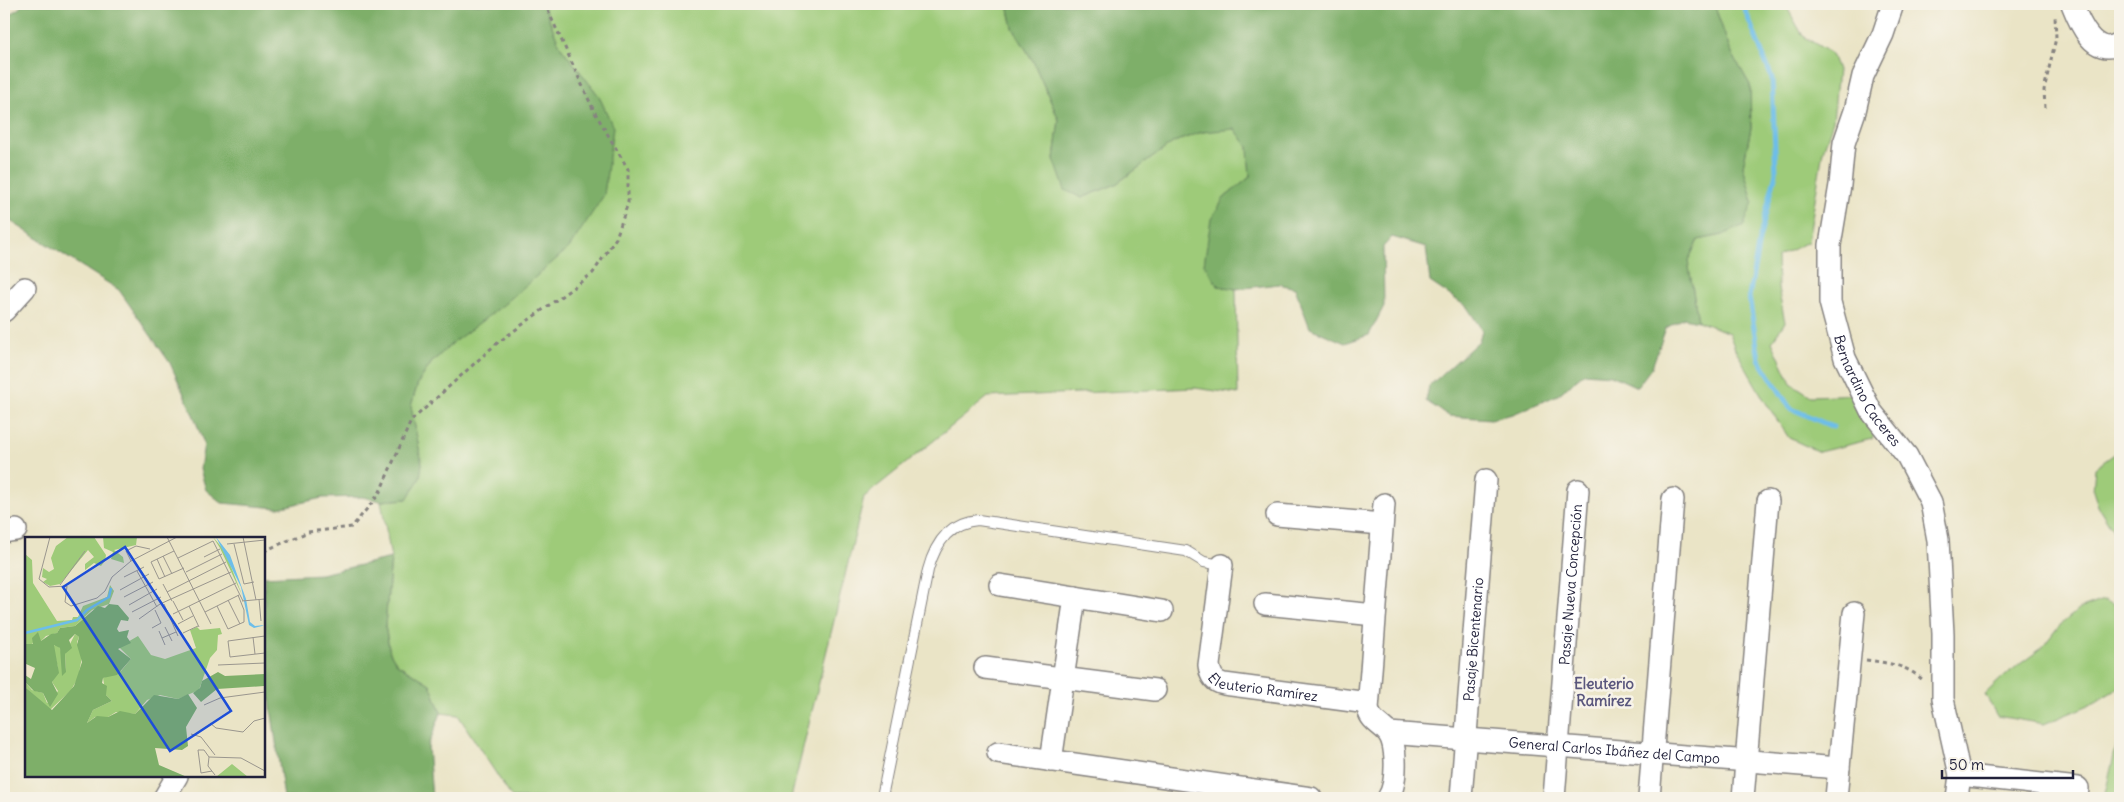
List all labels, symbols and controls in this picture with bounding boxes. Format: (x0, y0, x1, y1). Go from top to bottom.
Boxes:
street label: Bernardino Caceres (1830, 333, 1905, 450)
street label: Pasaje Nueva Concepción (1555, 503, 1586, 666)
inset map (25, 537, 265, 777)
street label: Pasaje Bicentenario (1460, 577, 1487, 702)
street label: Eleuterio Ramírez (1204, 669, 1319, 705)
district label: Eleuterio Ramírez (1574, 674, 1635, 710)
street label: General Carlos Ibáñez del Campo (1508, 733, 1721, 768)
scale bar (1942, 747, 2073, 779)
text: 50 m (1949, 755, 1984, 774)

